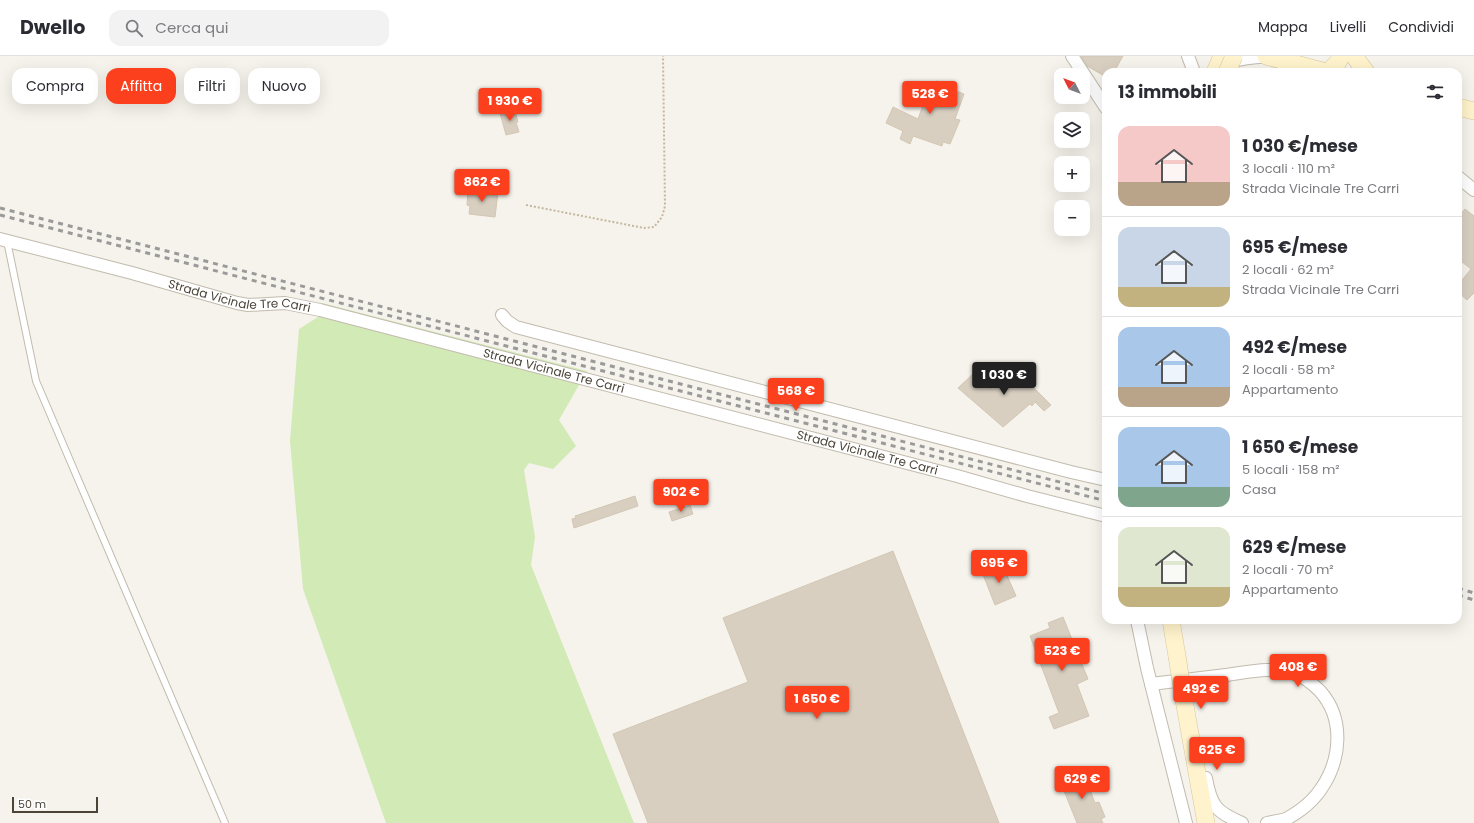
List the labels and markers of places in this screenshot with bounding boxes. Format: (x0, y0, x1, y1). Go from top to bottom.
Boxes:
pin: 528 € (902, 81, 958, 115)
pin: 1 930 € (473, 88, 547, 122)
pin: 862 € (454, 169, 510, 203)
pin: 1 030 € (967, 362, 1041, 396)
pin: 568 € (768, 378, 824, 412)
pin: 902 € (653, 479, 709, 513)
pin: 695 € (971, 550, 1027, 584)
pin: 523 € (1034, 638, 1090, 672)
pin: 408 € (1270, 654, 1326, 688)
pin: 492 € (1173, 676, 1229, 710)
pin: 1 650 € (780, 686, 854, 720)
pin: 625 € (1189, 737, 1245, 771)
pin: 629 € (1054, 766, 1110, 800)

